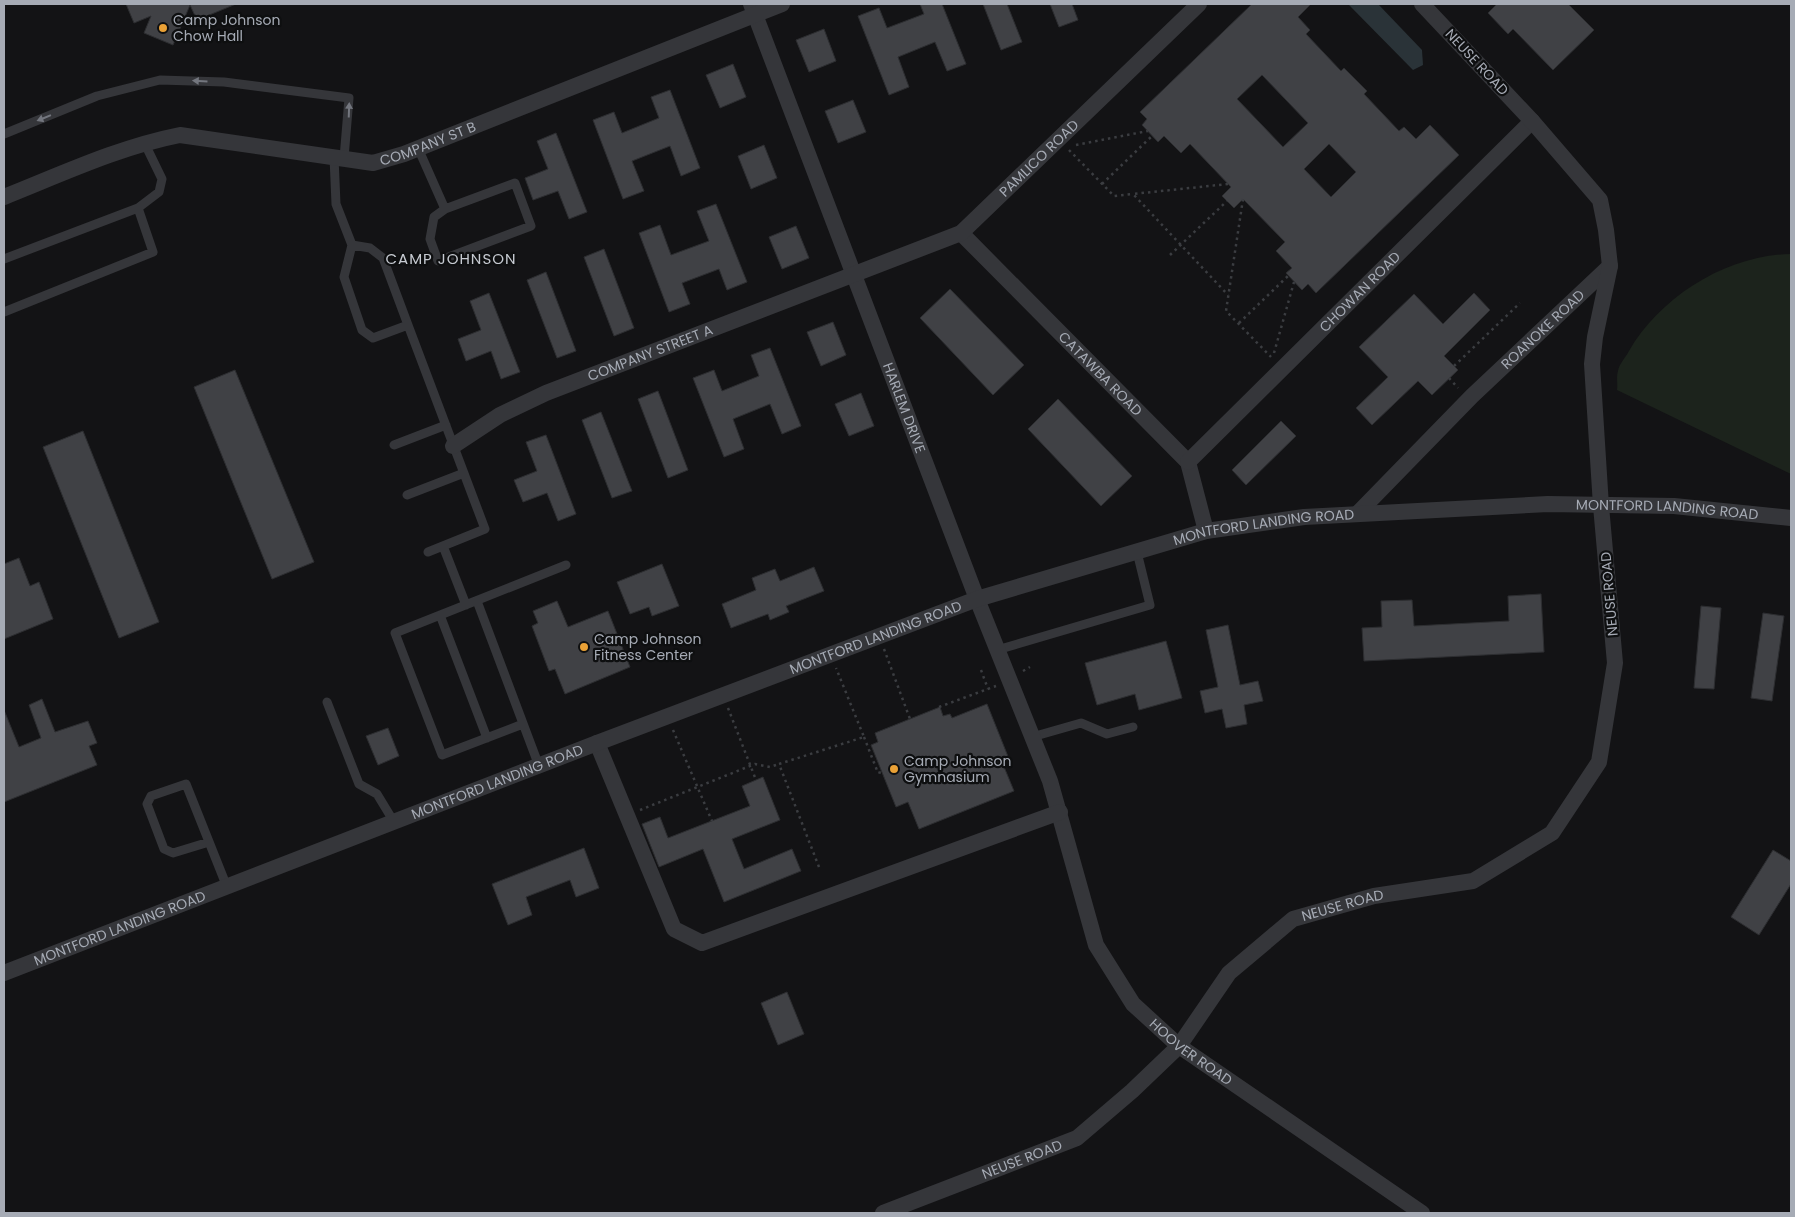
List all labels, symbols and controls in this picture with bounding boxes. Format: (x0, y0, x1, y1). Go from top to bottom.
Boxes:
place label: Camp Johnson Chow Hall (173, 10, 280, 46)
marker: Camp Johnson Chow Hall (157, 22, 169, 34)
street label: NEUSE ROAD (1441, 24, 1513, 100)
one-way arrow (191, 77, 207, 85)
one-way arrow (345, 102, 353, 118)
one-way arrow (36, 114, 51, 122)
street label: PAMLICO ROAD (995, 115, 1083, 201)
street label: COMPANY ST B (377, 116, 479, 171)
street label: CHOWAN ROAD (1315, 247, 1405, 336)
district label: CAMP JOHNSON (385, 248, 517, 269)
street label: ROANOKE ROAD (1497, 285, 1589, 374)
street label: COMPANY STREET A (585, 320, 716, 386)
street label: CATAWBA ROAD (1054, 327, 1147, 420)
street label: HARLEM DRIVE (878, 360, 931, 456)
street label: MONTFORD LANDING ROAD (1576, 494, 1759, 525)
street label: MONTFORD LANDING ROAD (1171, 504, 1355, 550)
street label: NEUSE ROAD (1595, 551, 1623, 637)
street label: MONTFORD LANDING ROAD (787, 596, 965, 679)
place label: Camp Johnson Fitness Center (594, 629, 701, 665)
marker: Camp Johnson Fitness Center (578, 641, 590, 653)
street label: MONTFORD LANDING ROAD (408, 739, 586, 824)
place label: Camp Johnson Gymnasium (904, 751, 1011, 787)
marker: Camp Johnson Gymnasium (888, 763, 900, 775)
street label: NEUSE ROAD (1299, 885, 1385, 926)
street label: MONTFORD LANDING ROAD (31, 886, 209, 971)
street label: HOOVER ROAD (1145, 1014, 1237, 1090)
street label: NEUSE ROAD (979, 1135, 1065, 1184)

